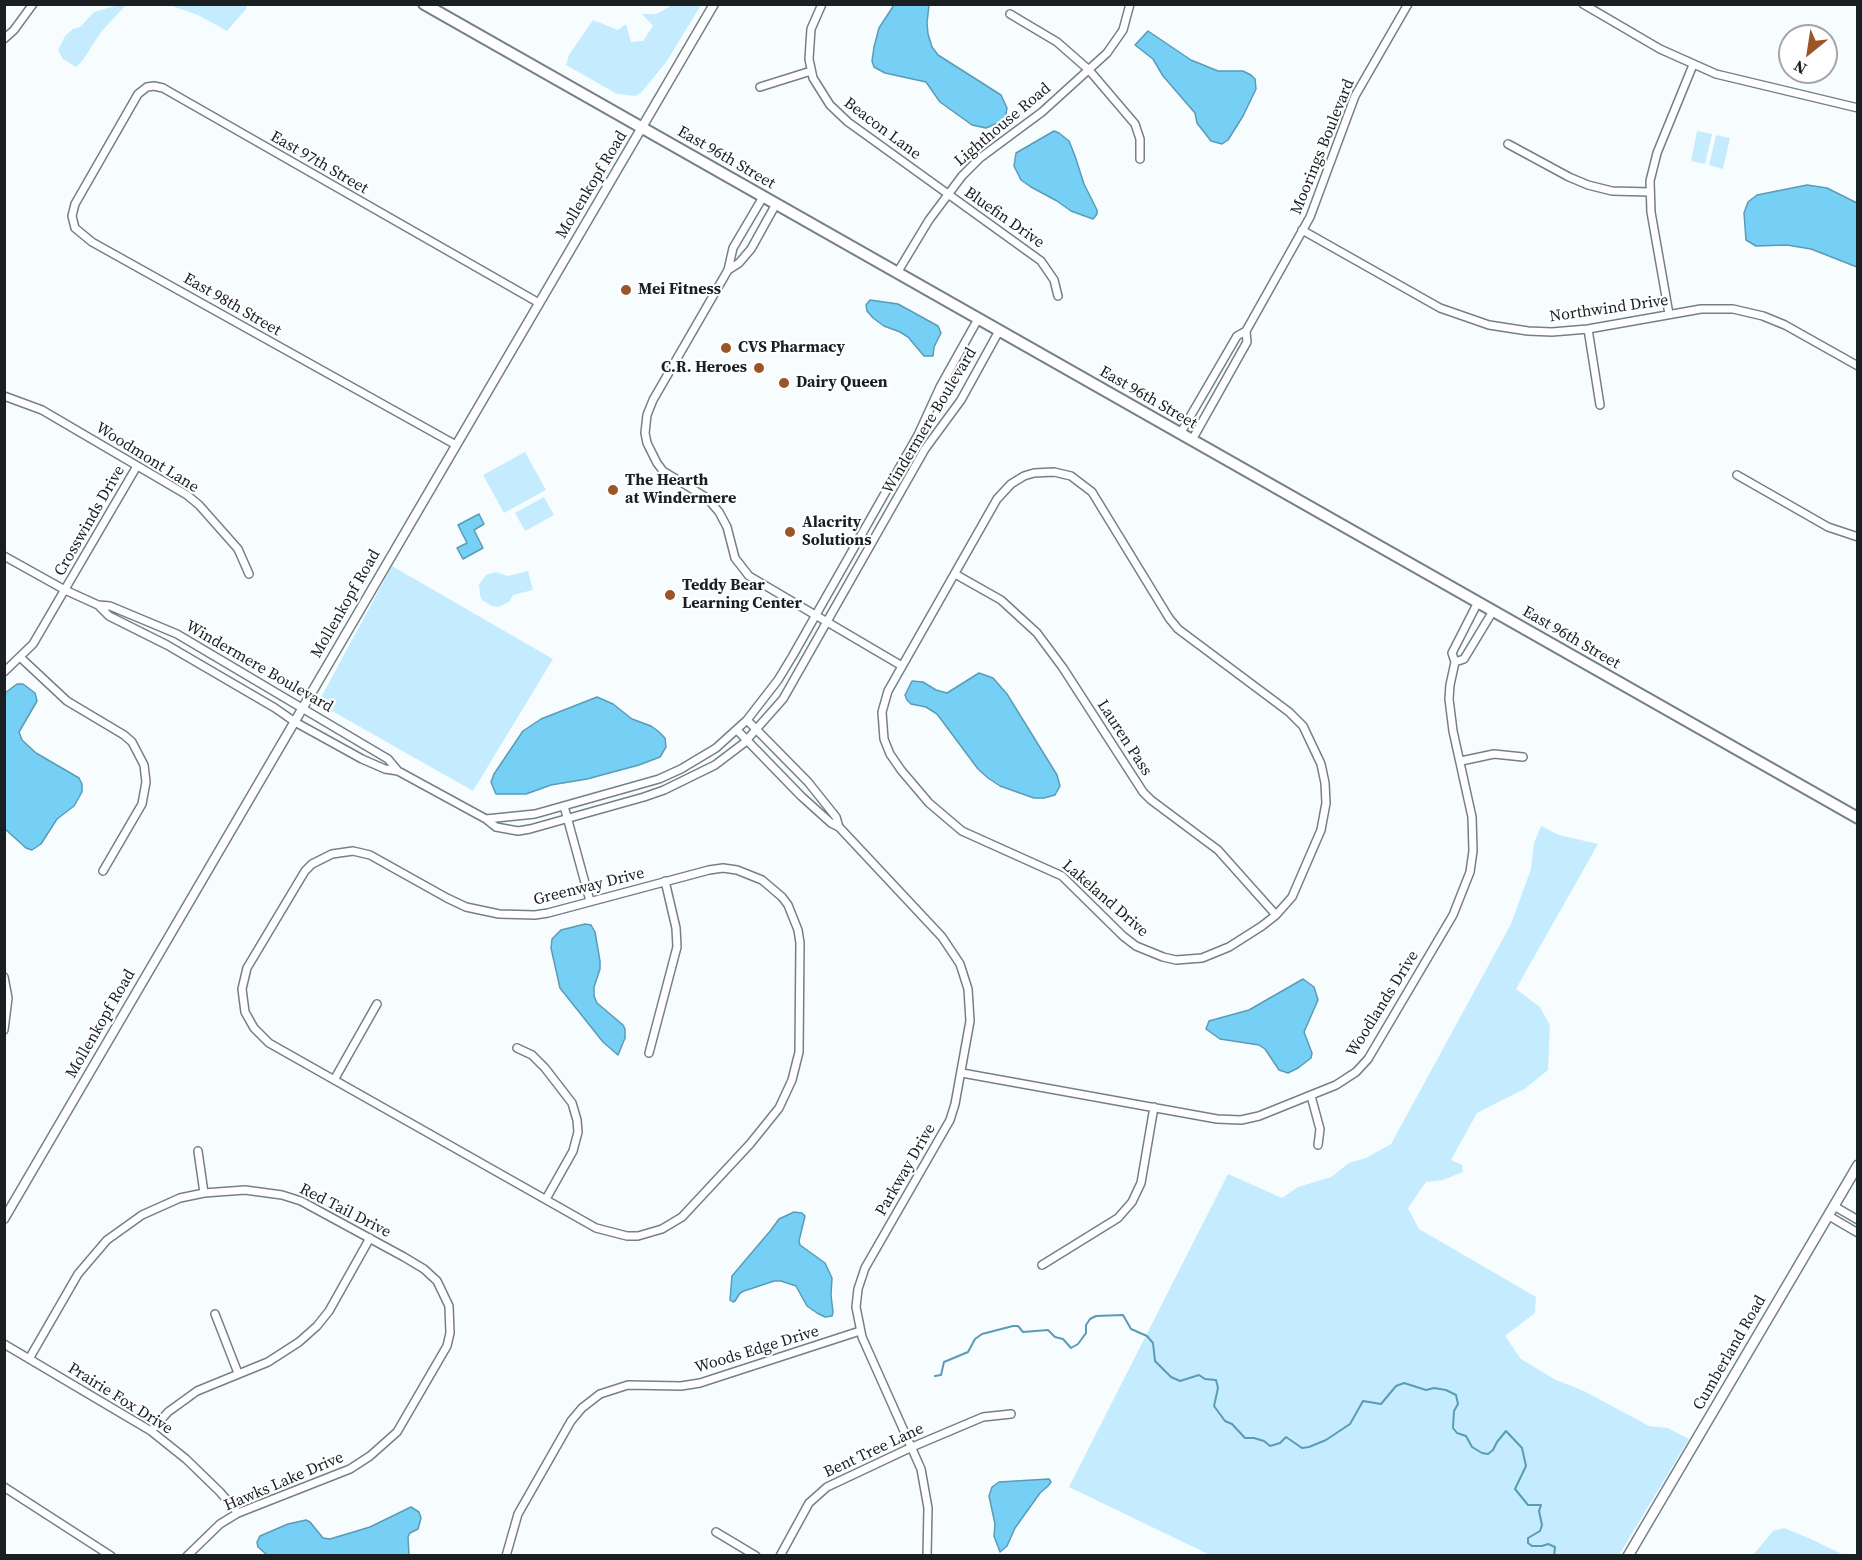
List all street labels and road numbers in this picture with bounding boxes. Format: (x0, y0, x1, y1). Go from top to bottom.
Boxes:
street label: Moorings Boulevard (1287, 77, 1359, 217)
street label: Lighthouse Road (951, 79, 1055, 171)
street label: Beacon Lane (840, 94, 924, 164)
street label: East 96th Street (674, 122, 778, 194)
street label: East 97th Street (267, 127, 371, 199)
street label: Mollenkopf Road (552, 128, 632, 242)
street label: Bluefin Drive (960, 183, 1048, 253)
street label: East 98th Street (180, 269, 284, 341)
street label: Northwind Drive (1548, 291, 1670, 327)
street label: Windermere Boulevard (879, 345, 981, 497)
street label: East 96th Street (1096, 362, 1200, 434)
street label: Woodmont Lane (92, 419, 202, 497)
street label: Crosswinds Drive (51, 462, 129, 580)
street label: Mollenkopf Road (307, 546, 385, 662)
street label: East 96th Street (1519, 602, 1623, 674)
street label: Windermere Boulevard (182, 617, 336, 717)
street label: Lauren Pass (1092, 696, 1156, 780)
street label: Lakeland Drive (1058, 856, 1152, 942)
street label: Greenway Drive (532, 864, 646, 910)
street label: Woodlands Drive (1343, 947, 1423, 1061)
street label: Mollenkopf Road (62, 966, 140, 1082)
street label: Parkway Drive (872, 1120, 940, 1220)
street label: Red Tail Drive (296, 1180, 394, 1242)
street label: Cumberland Road (1689, 1292, 1771, 1414)
street label: Woods Edge Drive (693, 1322, 821, 1378)
street label: Prairie Fox Drive (64, 1359, 176, 1439)
street label: Bent Tree Lane (821, 1419, 927, 1483)
street label: Hawks Lake Drive (221, 1448, 347, 1516)

